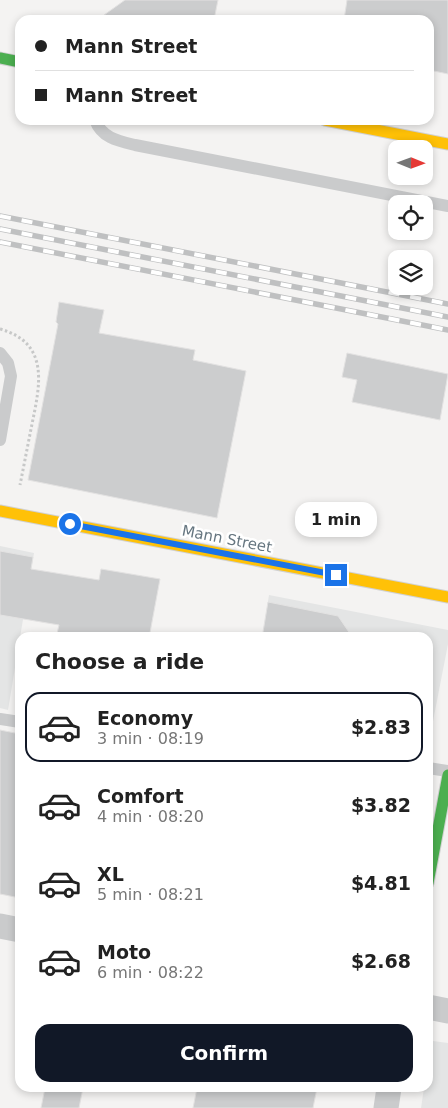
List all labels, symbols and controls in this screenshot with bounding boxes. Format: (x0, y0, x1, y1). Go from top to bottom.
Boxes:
text: Mann Street (65, 35, 197, 57)
text: Mann Street (65, 84, 197, 106)
north arrow (388, 140, 432, 185)
map controls (388, 140, 433, 295)
button: locate (388, 195, 433, 240)
button: layers (388, 250, 433, 295)
callout: 1 min (295, 502, 377, 538)
text: 1 min (311, 510, 361, 529)
route start (59, 513, 81, 535)
street label: Mann Street (180, 521, 274, 557)
route end (325, 564, 347, 586)
text: Choose a ride (35, 649, 204, 674)
icon: car (37, 705, 82, 750)
text: Economy (97, 707, 193, 729)
text: $2.83 (351, 716, 411, 738)
text: 3 min · 08:19 (97, 729, 204, 748)
icon: car (37, 783, 82, 828)
text: Comfort (97, 785, 184, 807)
text: $3.82 (351, 794, 411, 816)
text: 4 min · 08:20 (97, 807, 204, 826)
icon: car (37, 861, 82, 906)
text: XL (97, 863, 124, 885)
text: $4.81 (351, 872, 411, 894)
text: 5 min · 08:21 (97, 885, 204, 904)
icon: car (37, 939, 82, 984)
text: Moto (97, 941, 151, 963)
text: $2.68 (351, 950, 411, 972)
text: 6 min · 08:22 (97, 963, 204, 982)
button: Confirm (35, 1024, 413, 1082)

